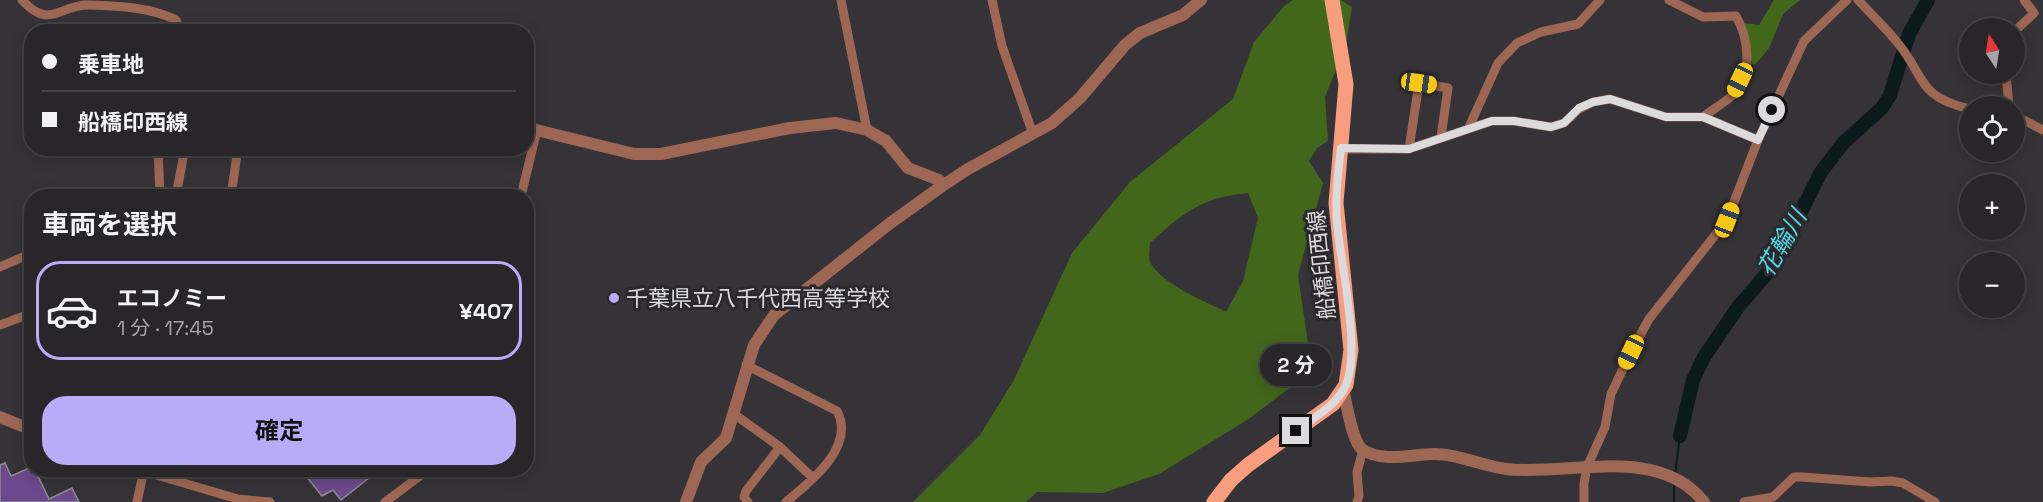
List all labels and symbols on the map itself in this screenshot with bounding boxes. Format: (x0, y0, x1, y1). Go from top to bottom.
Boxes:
north arrow (1959, 18, 2025, 84)
car (1724, 60, 1756, 100)
car (1400, 72, 1438, 94)
route start (1758, 96, 1785, 123)
car (1712, 200, 1742, 240)
water label: 花輪川 (1750, 201, 1814, 282)
street label: 船橋印西線 (1301, 209, 1341, 321)
place label: 千葉県立八千代西高等学校 (626, 284, 890, 312)
marker: 千葉県立八千代西高等学校 (607, 291, 621, 305)
car (1615, 332, 1647, 372)
callout: 2 分 (1260, 344, 1332, 386)
route end (1282, 417, 1309, 444)

